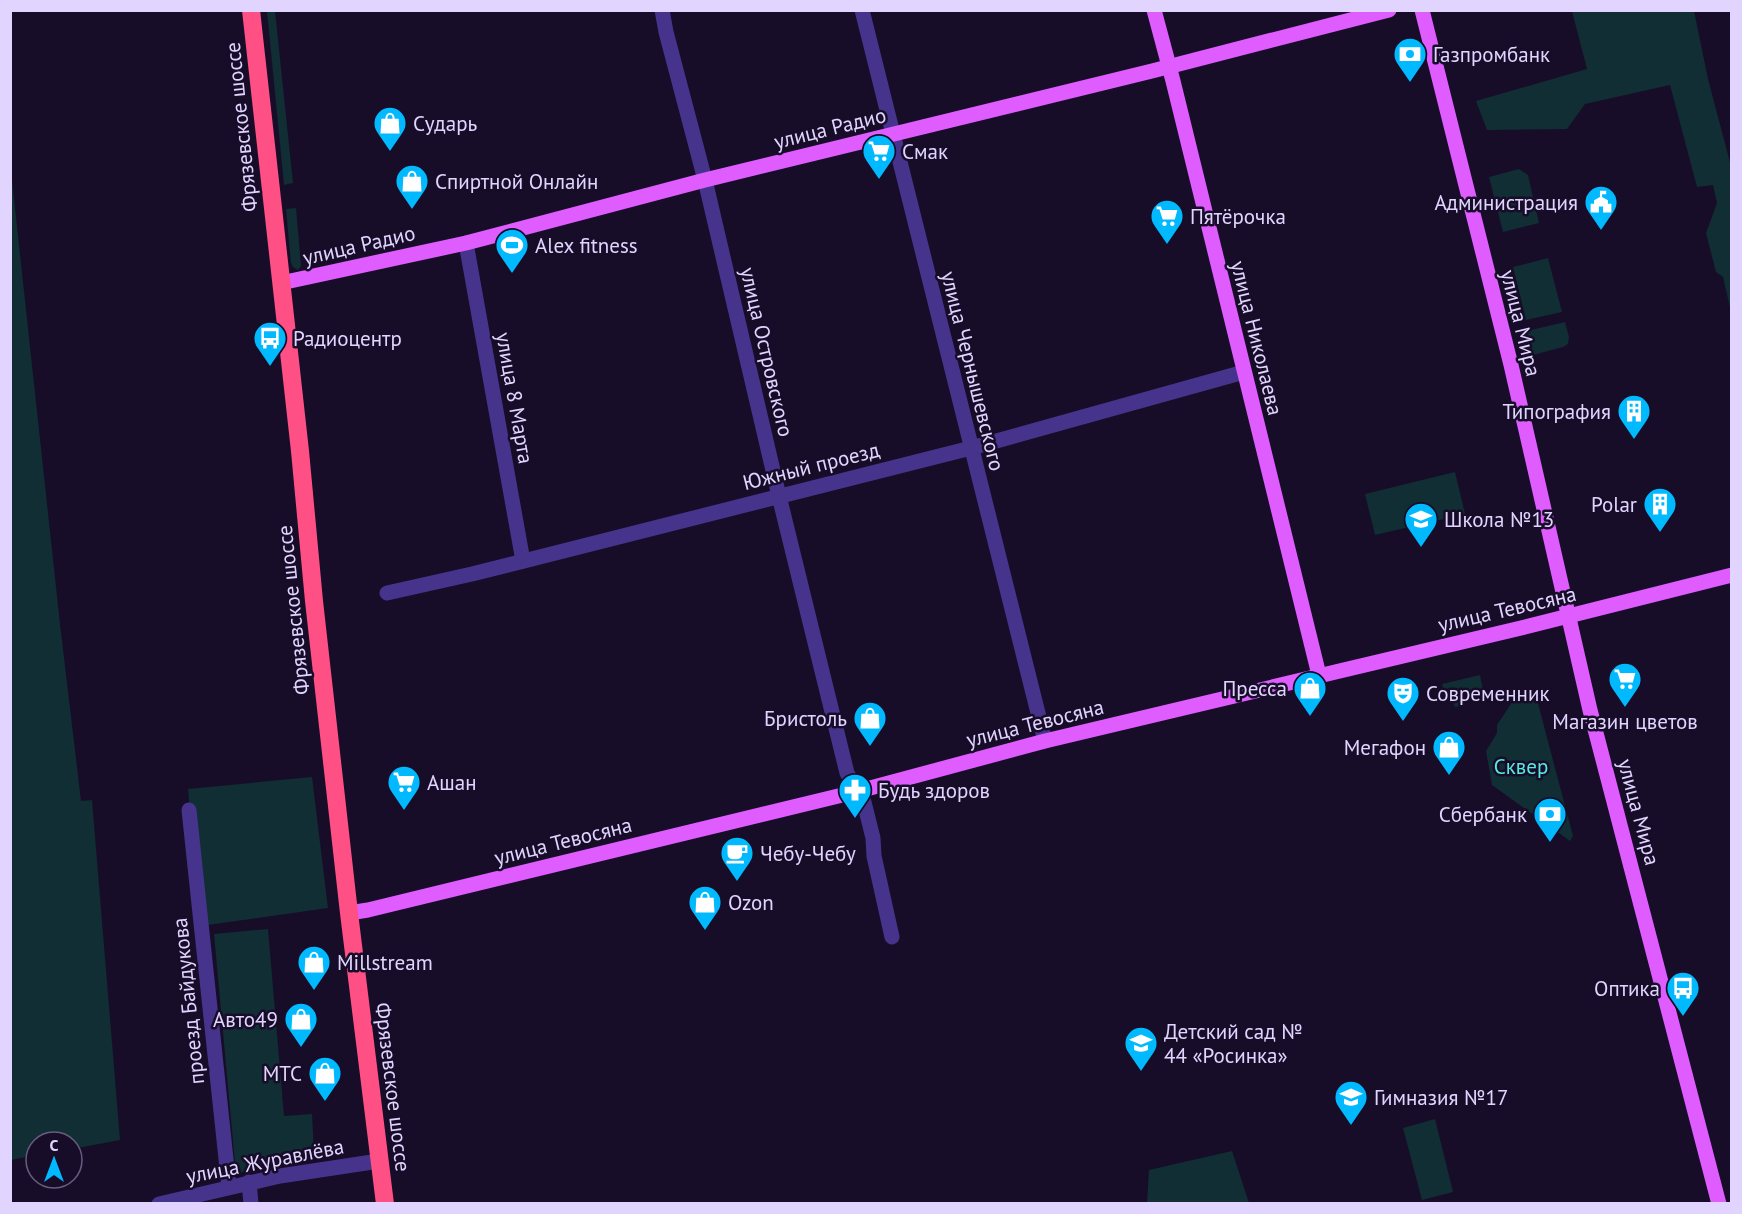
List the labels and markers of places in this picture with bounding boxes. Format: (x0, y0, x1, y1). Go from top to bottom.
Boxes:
bank icon: Газпромбанк (1392, 36, 1428, 83)
place label: Газпромбанк (1433, 41, 1550, 68)
shop icon: Сударь (372, 105, 408, 152)
place label: Сударь (413, 110, 477, 137)
supermarket icon: Смак (861, 133, 897, 180)
place label: Смак (902, 138, 948, 165)
shop icon: Спиртной Онлайн (394, 163, 430, 210)
place label: Спиртной Онлайн (435, 168, 598, 195)
public building icon: Администрация (1583, 184, 1619, 231)
place label: Администрация (1434, 189, 1578, 216)
supermarket icon: Пятёрочка (1149, 198, 1185, 245)
place label: Пятёрочка (1190, 203, 1286, 230)
sports icon: Alex fitness (494, 227, 530, 274)
place label: Alex fitness (535, 232, 638, 259)
bus stop icon: Радиоцентр (252, 320, 288, 367)
place label: Радиоцентр (293, 325, 402, 352)
building icon: Типография (1616, 393, 1652, 440)
place label: Типография (1502, 398, 1611, 425)
building icon: Polar (1642, 486, 1678, 533)
place label: Polar (1591, 491, 1637, 518)
school or university icon: Школа №13 (1403, 501, 1439, 548)
place label: Школа №13 (1444, 506, 1554, 533)
supermarket icon: Магазин цветов (1607, 661, 1643, 708)
shop icon: Пресса (1292, 670, 1328, 717)
place label: Пресса (1222, 675, 1287, 702)
theatre icon: Современник (1385, 675, 1421, 722)
place label: Современник (1426, 680, 1549, 707)
shop icon: Бристоль (852, 700, 888, 747)
place label: Бристоль (764, 705, 847, 732)
place label: Магазин цветов (1552, 708, 1698, 735)
shop icon: Мегафон (1431, 729, 1467, 776)
place label: Мегафон (1344, 734, 1426, 761)
supermarket icon: Ашан (386, 764, 422, 811)
place label: Ашан (427, 769, 477, 796)
pharmacy icon: Будь здоров (837, 772, 873, 819)
place label: Будь здоров (878, 777, 990, 804)
bank icon: Сбербанк (1532, 796, 1568, 843)
place label: Сбербанк (1439, 801, 1527, 828)
cafe icon: Чебу-Чебу (719, 835, 755, 882)
place label: Чебу-Чебу (760, 840, 856, 867)
shop icon: Ozon (687, 884, 723, 931)
place label: Ozon (728, 889, 774, 916)
shop icon: Millstream (296, 944, 332, 991)
place label: Millstream (337, 949, 433, 976)
bus stop icon: Оптика (1665, 970, 1701, 1017)
place label: Оптика (1594, 975, 1660, 1002)
shop icon: Авто49 (283, 1001, 319, 1048)
place label: Авто49 (213, 1006, 278, 1033)
place label: Детский сад № 44 «Росинка» (1164, 1018, 1303, 1069)
school or university icon: Детский сад № 44 «Росинка» (1123, 1025, 1159, 1072)
shop icon: МТС (307, 1055, 343, 1102)
place label: МТС (263, 1060, 302, 1087)
school or university icon: Гимназия №17 (1333, 1079, 1369, 1126)
place label: Гимназия №17 (1374, 1084, 1508, 1111)

